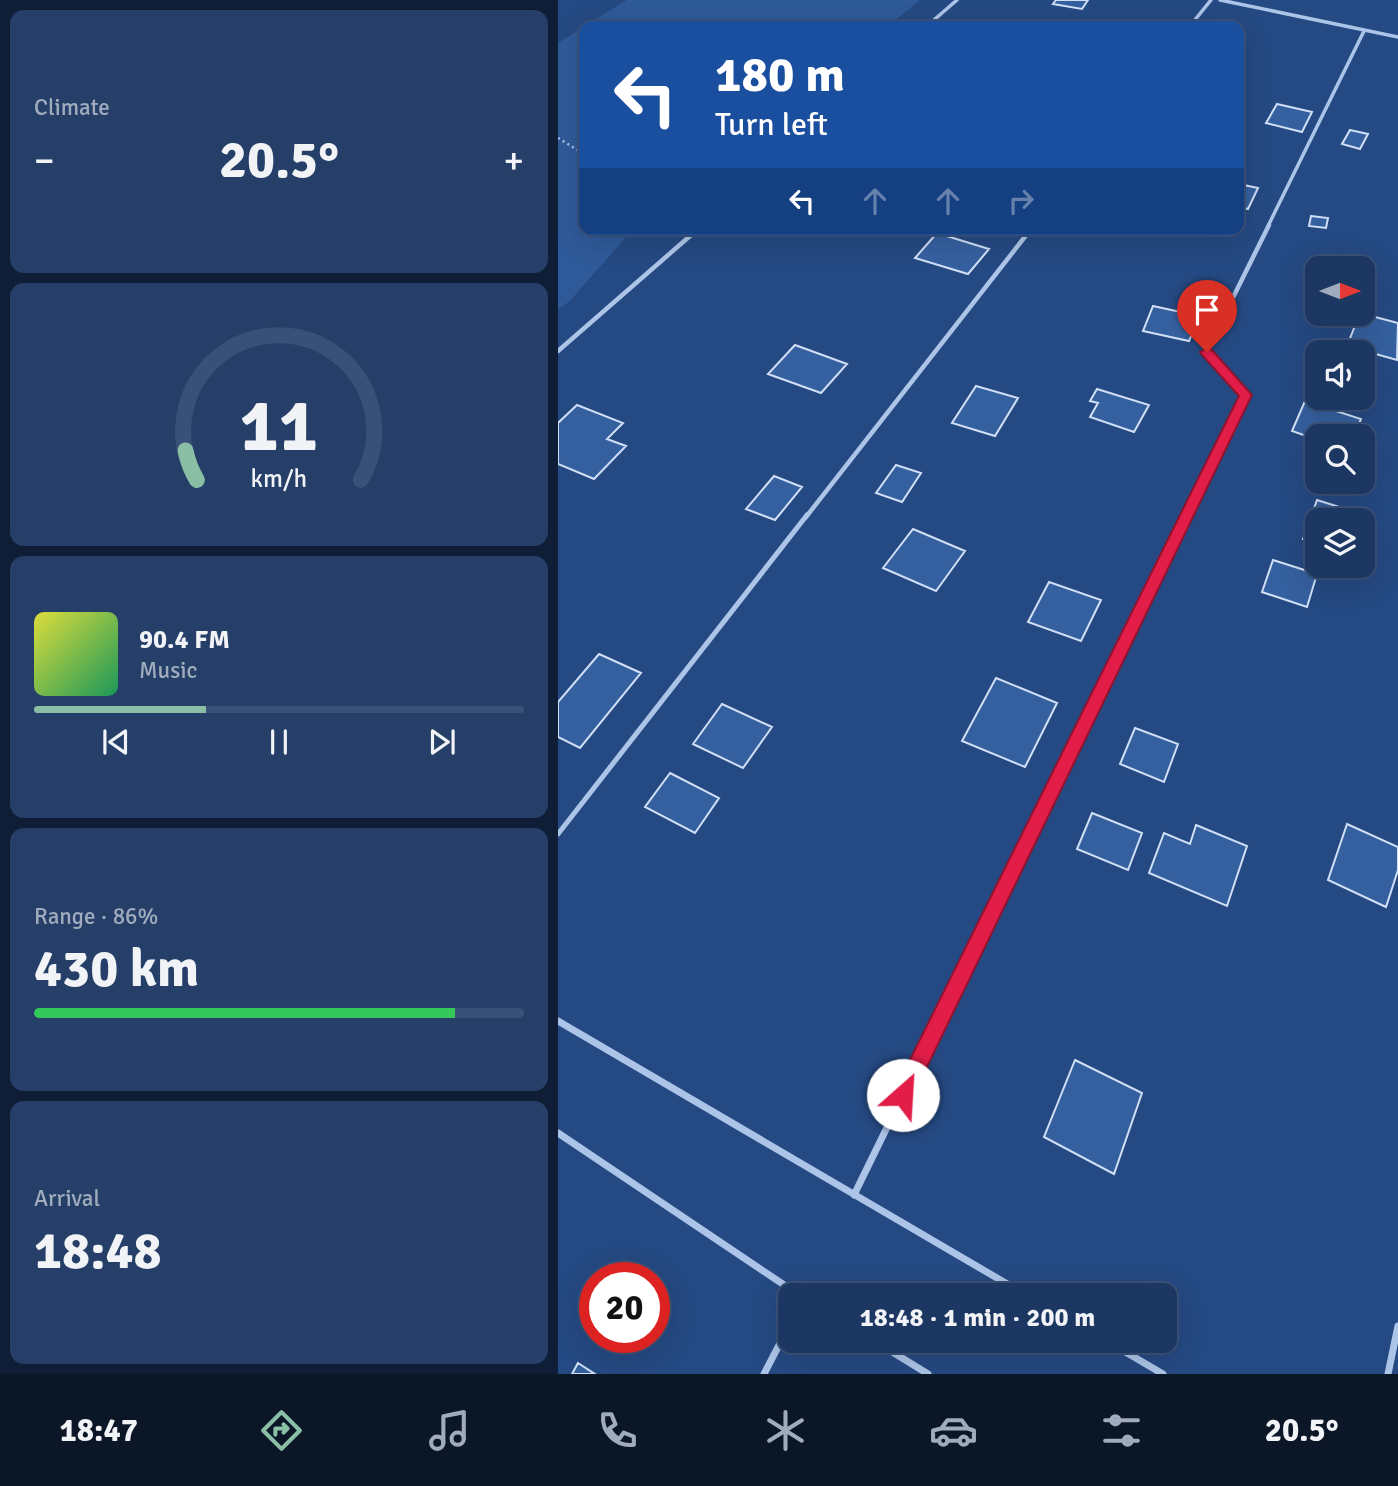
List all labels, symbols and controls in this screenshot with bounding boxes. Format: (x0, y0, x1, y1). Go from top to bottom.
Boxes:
text: 180 m (715, 45, 845, 105)
icon: left (600, 49, 691, 140)
text: Climate (34, 93, 110, 122)
text: Turn left (715, 105, 828, 144)
text: 20.5° (219, 128, 339, 192)
text: − (34, 137, 55, 184)
text: + (503, 137, 524, 184)
icon: left (783, 182, 821, 220)
icon: ahead (856, 182, 894, 220)
icon: ahead (929, 182, 967, 220)
icon: right (1002, 182, 1040, 220)
north arrow (1305, 256, 1375, 326)
map controls (1305, 256, 1375, 578)
pin (1177, 280, 1237, 352)
icon: arrive (1188, 291, 1226, 329)
button: sound (1305, 340, 1375, 410)
text: 11 (240, 383, 318, 472)
button: search (1305, 424, 1375, 494)
text: km/h (251, 463, 307, 494)
button: layers (1305, 508, 1375, 578)
text: 90.4 FM (139, 624, 230, 656)
text: Music (139, 656, 197, 685)
icon: previous (97, 723, 135, 761)
icon: pause (260, 723, 298, 761)
icon: next (423, 723, 461, 761)
text: Range · 86% (34, 902, 158, 931)
text: 430 km (34, 937, 199, 1001)
position arrow (866, 1058, 940, 1132)
text: Arrival (34, 1184, 100, 1213)
text: 18:48 (34, 1219, 162, 1283)
speed limit sign: 20 (579, 1262, 670, 1353)
text: 18:48 · 1 min · 200 m (860, 1302, 1095, 1334)
icon: directions (257, 1406, 306, 1455)
icon: music (425, 1406, 474, 1455)
icon: phone (593, 1406, 642, 1455)
icon: climate (761, 1406, 810, 1455)
icon: car (929, 1406, 978, 1455)
icon: filters (1097, 1406, 1146, 1455)
text: 18:47 (59, 1411, 138, 1450)
text: 20.5° (1265, 1411, 1339, 1450)

